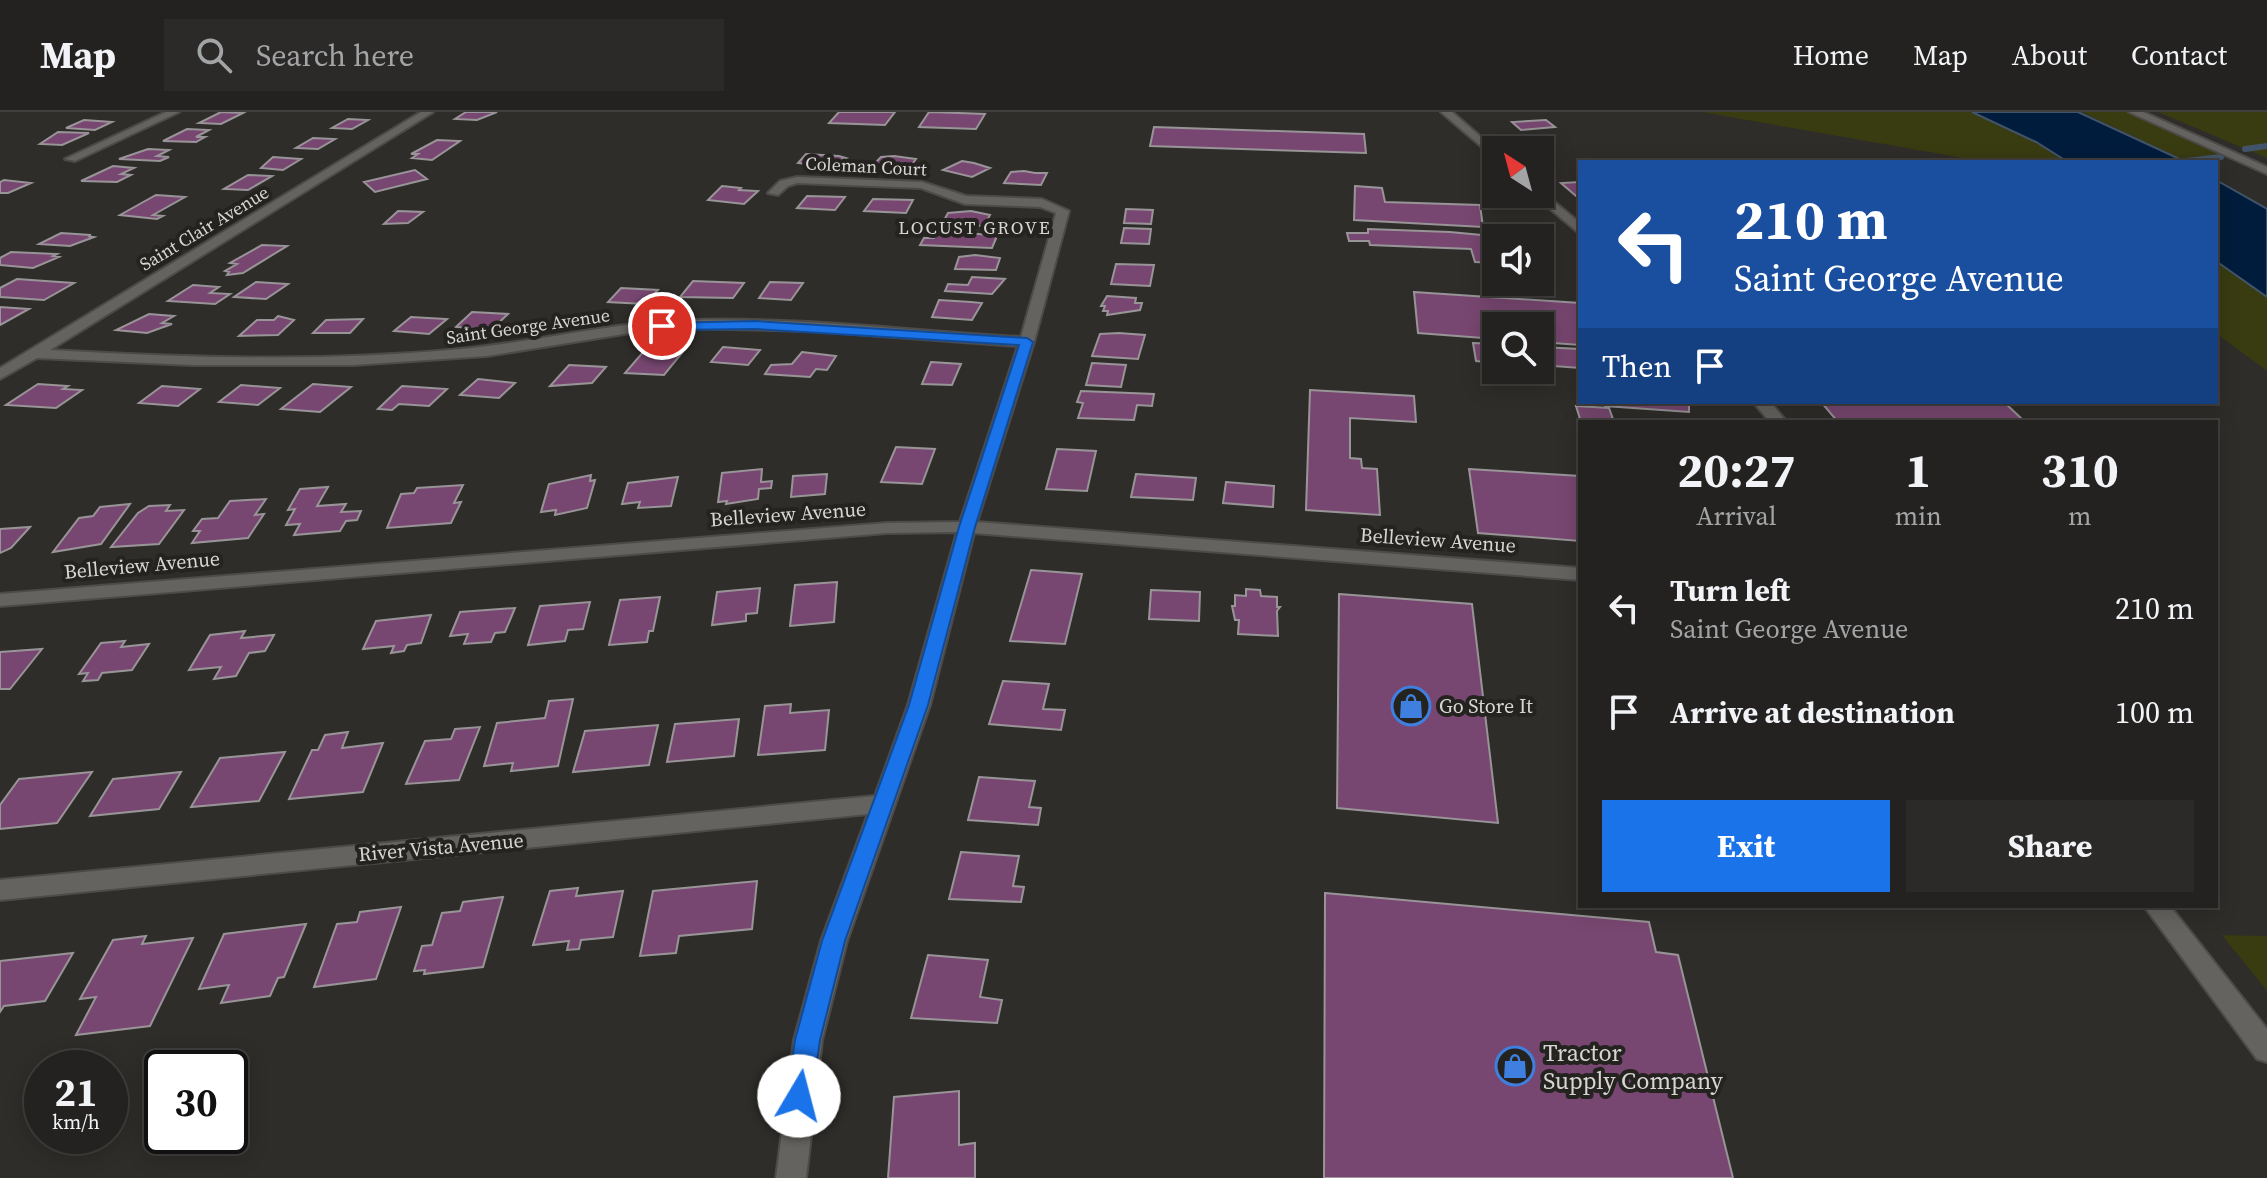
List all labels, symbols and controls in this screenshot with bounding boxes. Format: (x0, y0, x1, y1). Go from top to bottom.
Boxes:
search box (164, 19, 724, 91)
text: Map (40, 29, 116, 81)
icon: search (192, 33, 236, 77)
text: Search here (256, 35, 414, 76)
text: Home (1793, 36, 1869, 74)
text: Map (1913, 36, 1968, 74)
text: About (2012, 36, 2087, 74)
text: Contact (2131, 36, 2227, 74)
north arrow (1482, 136, 1554, 208)
map controls (1482, 136, 1554, 384)
street label: Coleman Court (805, 150, 927, 182)
street label: Saint Clair Avenue (135, 180, 273, 276)
text: 210 m (1734, 181, 1888, 258)
icon: left (1602, 192, 1706, 296)
district label: LOCUST GROVE (898, 215, 1052, 240)
button: sound (1482, 224, 1554, 296)
text: Saint George Avenue (1734, 254, 2064, 303)
pin (628, 292, 696, 360)
street label: Saint George Avenue (445, 302, 611, 350)
icon: arrive (640, 304, 684, 348)
button: search (1482, 312, 1554, 384)
icon: arrive (1688, 344, 1732, 388)
text: Then (1602, 346, 1672, 387)
text: 20:27 (1677, 437, 1796, 503)
text: 1 (1905, 437, 1931, 503)
text: 310 (2041, 437, 2119, 503)
street label: Belleview Avenue (709, 495, 867, 533)
text: Arrival (1696, 498, 1777, 534)
text: min (1895, 498, 1942, 534)
text: m (2068, 498, 2092, 534)
street label: Belleview Avenue (1359, 521, 1517, 559)
street label: Belleview Avenue (63, 544, 221, 586)
text: Turn left (1670, 570, 1790, 611)
icon: left (1602, 586, 1646, 630)
text: 210 m (2115, 588, 2194, 629)
text: Saint George Avenue (1670, 611, 1908, 647)
shop icon: Go Store It (1390, 685, 1432, 727)
icon: arrive (1602, 690, 1646, 734)
place label: Go Store It (1439, 692, 1533, 720)
text: Arrive at destination (1670, 692, 1955, 733)
text: 100 m (2115, 692, 2194, 733)
button: Exit (1602, 800, 1890, 892)
button: Share (1906, 800, 2194, 892)
street label: River Vista Avenue (357, 826, 525, 868)
place label: Tractor Supply Company (1543, 1036, 1724, 1097)
shop icon: Tractor Supply Company (1494, 1045, 1536, 1087)
speed limit sign: 30 (144, 1050, 248, 1154)
position arrow (757, 1054, 841, 1138)
text: 21 (54, 1065, 98, 1119)
text: km/h (52, 1108, 100, 1136)

